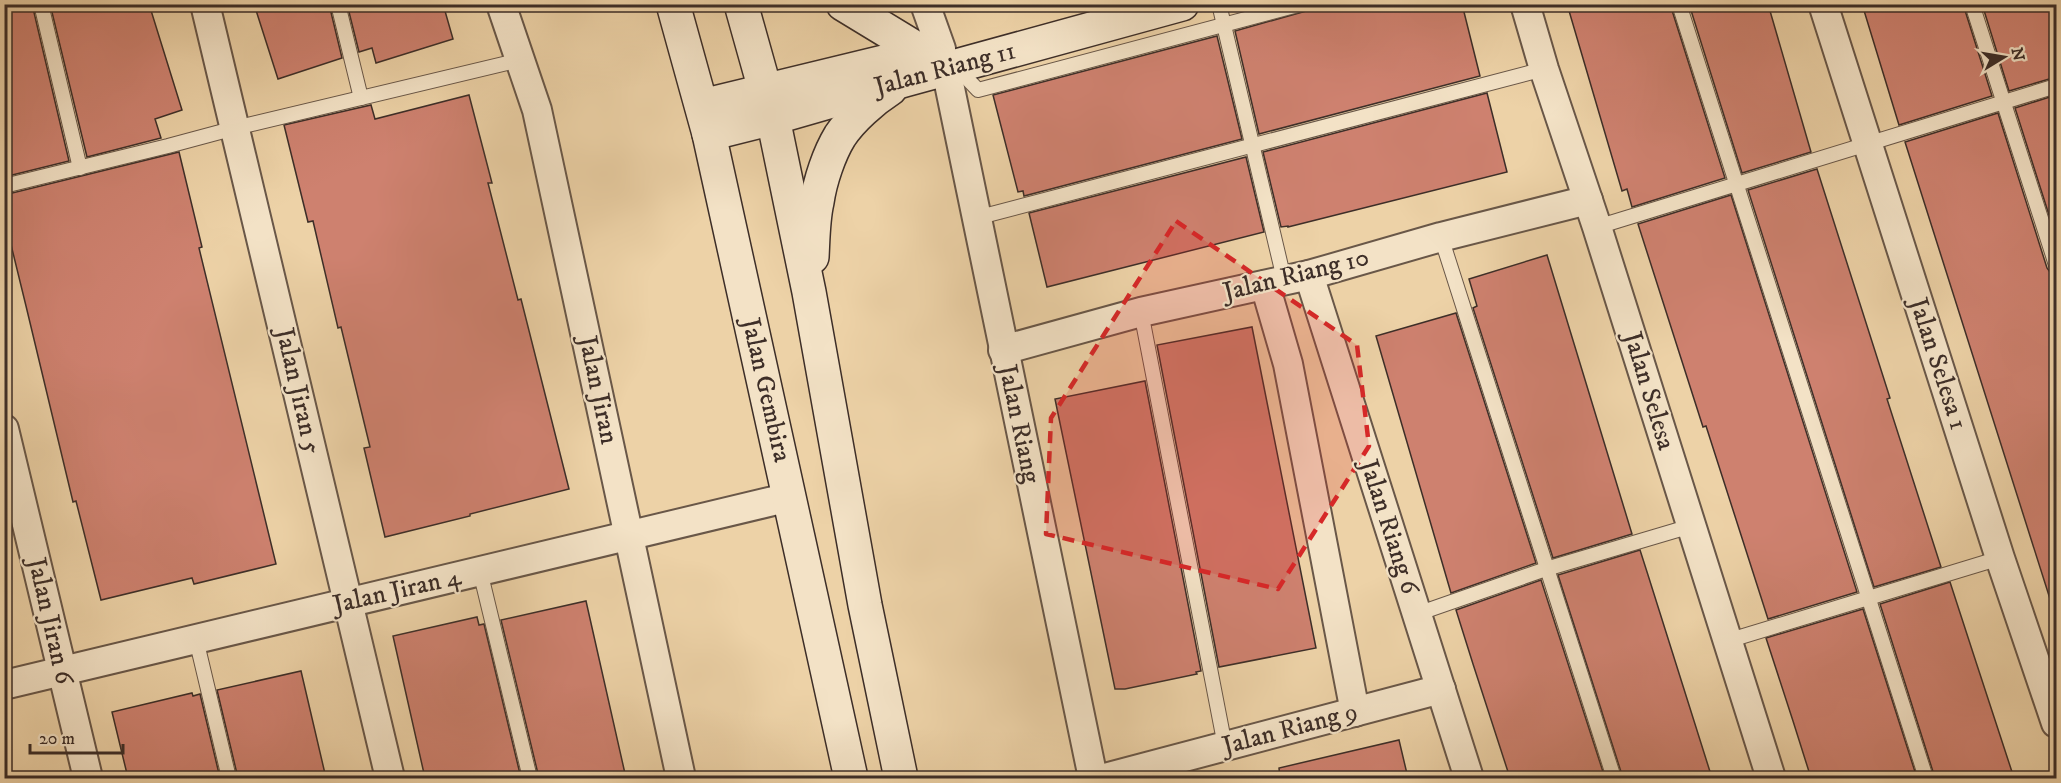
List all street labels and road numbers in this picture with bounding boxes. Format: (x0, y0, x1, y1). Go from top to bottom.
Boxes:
street label: Jalan Riang 11 (869, 34, 1019, 104)
street label: Jalan Riang 10 (1218, 241, 1372, 310)
street label: Jalan Selesa 1 (1901, 292, 1975, 434)
street label: Jalan Gembira (733, 313, 799, 465)
street label: Jalan Jiran 5 (267, 323, 329, 457)
street label: Jalan Selesa (1615, 326, 1683, 454)
street label: Jalan Jiran (570, 331, 626, 447)
street label: Jalan Riang (990, 360, 1048, 487)
street label: Jalan Riang 6 (1351, 454, 1427, 600)
street label: Jalan Jiran 6 (19, 553, 81, 689)
street label: Jalan Jiran 4 (328, 560, 465, 622)
street label: Jalan Riang 9 (1217, 695, 1361, 763)

